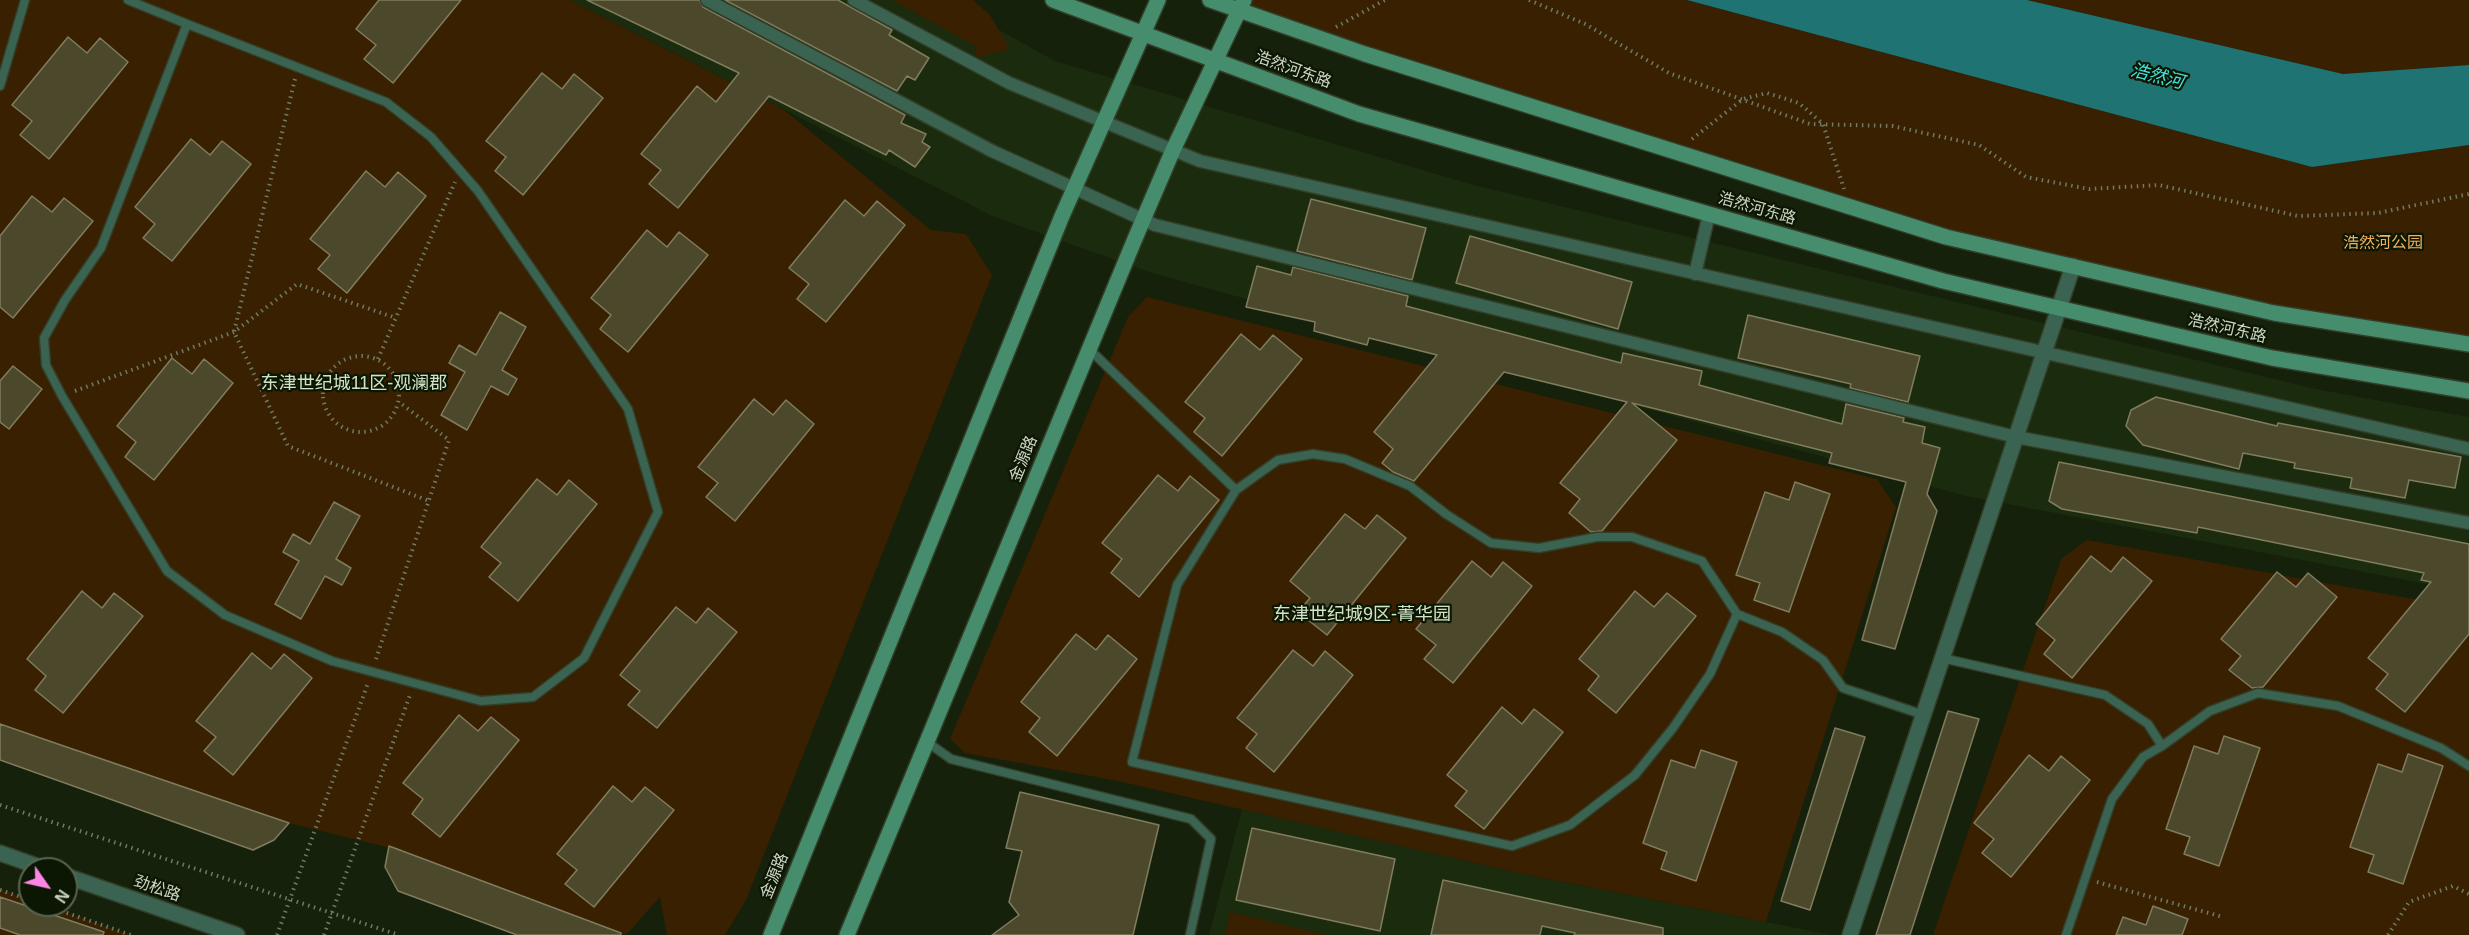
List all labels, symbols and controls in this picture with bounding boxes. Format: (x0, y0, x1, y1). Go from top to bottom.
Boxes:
street label: 浩然河东路 (1252, 47, 1334, 93)
water label: 浩然河 (2128, 60, 2186, 94)
street label: 浩然河东路 (1716, 189, 1798, 229)
park label: 浩然河公园 (2343, 234, 2423, 254)
street label: 浩然河东路 (2186, 311, 2268, 347)
district label: 东津世纪城11区-观澜郡 (261, 373, 447, 395)
street label: 金源路 (1006, 433, 1042, 485)
district label: 东津世纪城9区-菁华园 (1273, 604, 1451, 626)
street label: 金源路 (757, 850, 793, 902)
north arrow (18, 857, 78, 917)
street label: 劲松路 (131, 872, 183, 906)
text: N (51, 887, 72, 906)

